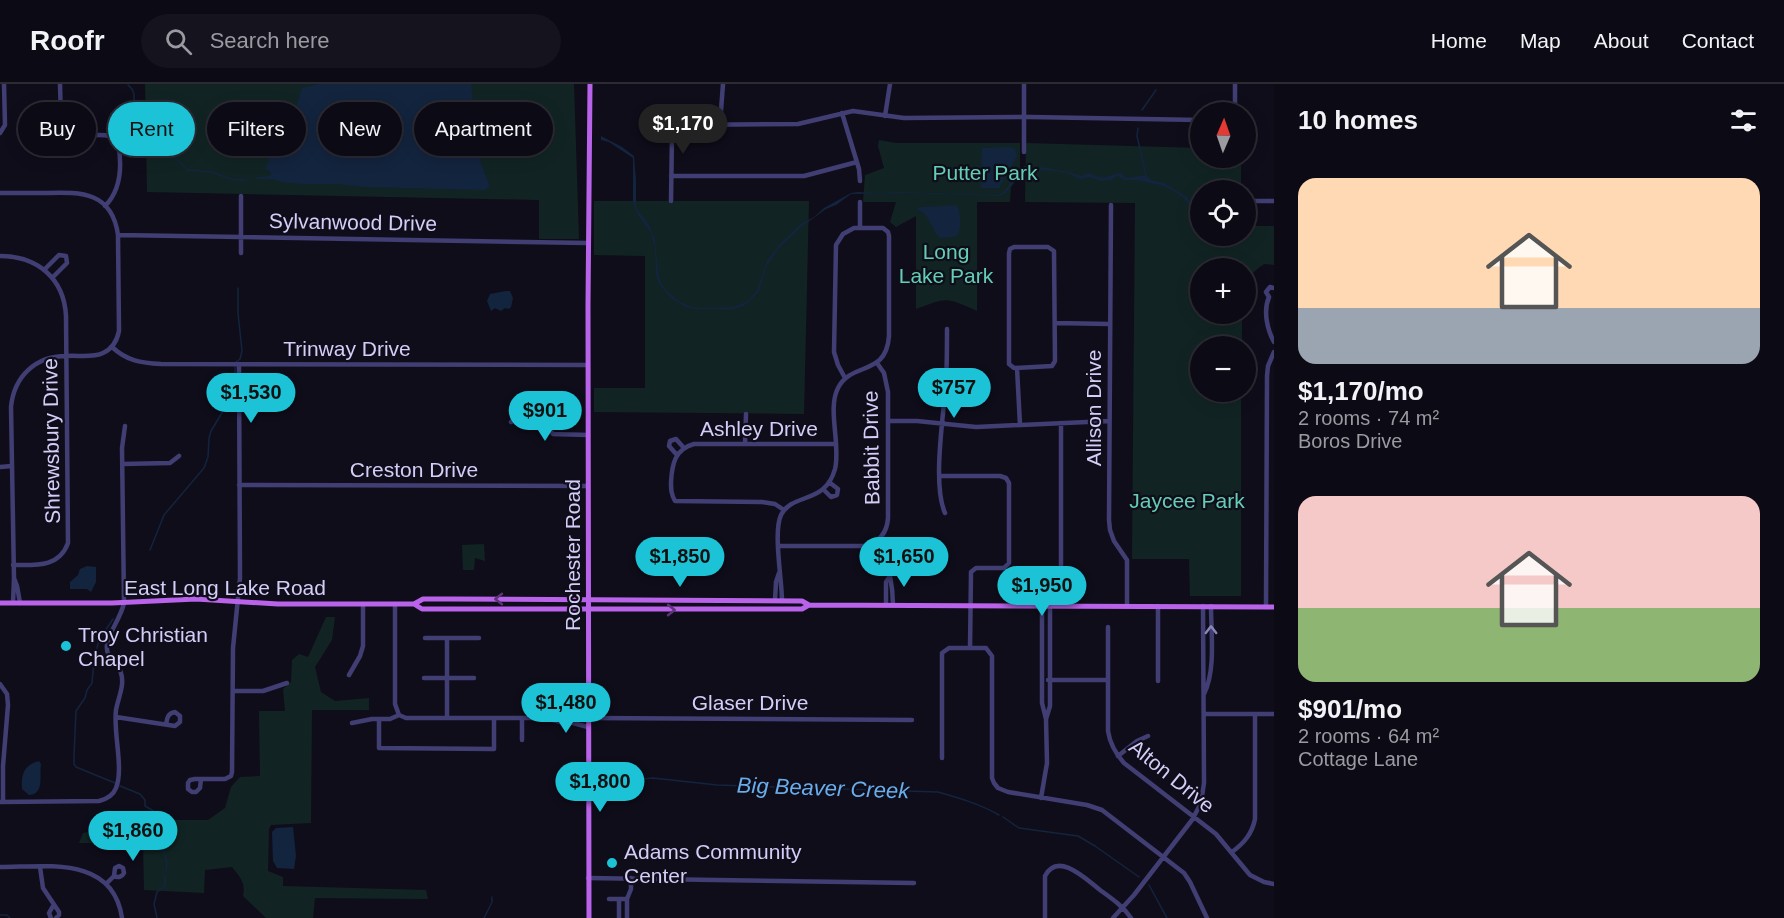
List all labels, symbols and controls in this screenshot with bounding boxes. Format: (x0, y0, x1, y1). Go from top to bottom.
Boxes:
search box (141, 14, 561, 68)
text: Roofr (30, 25, 105, 56)
icon: search (162, 25, 195, 58)
text: Search here (210, 28, 330, 53)
text: Home (1431, 29, 1487, 52)
text: Map (1520, 29, 1561, 52)
text: About (1594, 29, 1649, 52)
text: Contact (1682, 29, 1754, 52)
chip: Buy (18, 102, 96, 156)
chip: Rent (108, 102, 195, 156)
chip: Filters (207, 102, 306, 156)
chip: New (318, 102, 402, 156)
chip: Apartment (414, 102, 553, 156)
north arrow (1190, 102, 1256, 168)
map controls (1190, 102, 1256, 402)
pin: $1,170 (634, 104, 732, 155)
icon: filters (1727, 104, 1760, 137)
text: 10 homes (1298, 105, 1418, 135)
text: $1,170 (652, 112, 714, 134)
park label: Putter Park (932, 161, 1038, 184)
button: locate (1190, 180, 1256, 246)
street label: Sylvanwood Drive (269, 209, 437, 235)
icon: home (1475, 217, 1583, 325)
park label: Long Lake Park (899, 240, 994, 287)
button: + (1190, 258, 1256, 324)
button: − (1190, 336, 1256, 402)
street label: Trinway Drive (283, 337, 411, 360)
street label: Allison Drive (1082, 350, 1105, 466)
street label: Shrewsbury Drive (38, 358, 64, 524)
pin: $757 (918, 368, 990, 419)
pin: $1,530 (202, 373, 300, 424)
text: $757 (932, 376, 976, 398)
text: $1,170/mo (1298, 376, 1424, 406)
text: $1,530 (220, 381, 282, 403)
pin: $901 (509, 391, 581, 442)
street label: Babbit Drive (859, 391, 883, 505)
text: $901 (523, 399, 567, 421)
text: 2 rooms · 74 m² (1298, 407, 1439, 429)
street label: Ashley Drive (700, 417, 818, 440)
text: Boros Drive (1298, 430, 1402, 452)
street label: Creston Drive (350, 458, 478, 481)
street label: Rochester Road (561, 479, 584, 631)
park label: Jaycee Park (1129, 489, 1245, 512)
icon: home (1475, 535, 1583, 643)
pin: $1,850 (631, 537, 729, 588)
pin: $1,650 (855, 537, 953, 588)
text: $1,850 (649, 545, 711, 567)
text: $1,650 (873, 545, 935, 567)
pin: $1,950 (993, 566, 1091, 617)
text: $1,950 (1011, 574, 1073, 596)
street label: East Long Lake Road (124, 576, 326, 599)
one-way arrow (495, 593, 504, 605)
one-way arrow (667, 604, 676, 616)
place label: Troy Christian Chapel (78, 623, 208, 670)
one-way arrow (1205, 625, 1217, 634)
marker: Troy Christian Chapel (59, 639, 73, 653)
pin: $1,480 (517, 683, 615, 734)
text: $1,480 (535, 691, 597, 713)
street label: Glaser Drive (692, 691, 808, 714)
text: $901/mo (1298, 694, 1402, 724)
text: 2 rooms · 64 m² (1298, 725, 1439, 747)
street label: Alton Drive (1125, 735, 1219, 817)
text: Cottage Lane (1298, 748, 1418, 770)
pin: $1,800 (551, 762, 649, 813)
text: $1,800 (569, 770, 631, 792)
water label: Big Beaver Creek (736, 772, 911, 804)
pin: $1,860 (84, 811, 182, 862)
text: $1,860 (102, 819, 164, 841)
place label: Adams Community Center (624, 840, 802, 887)
marker: Adams Community Center (605, 856, 619, 870)

